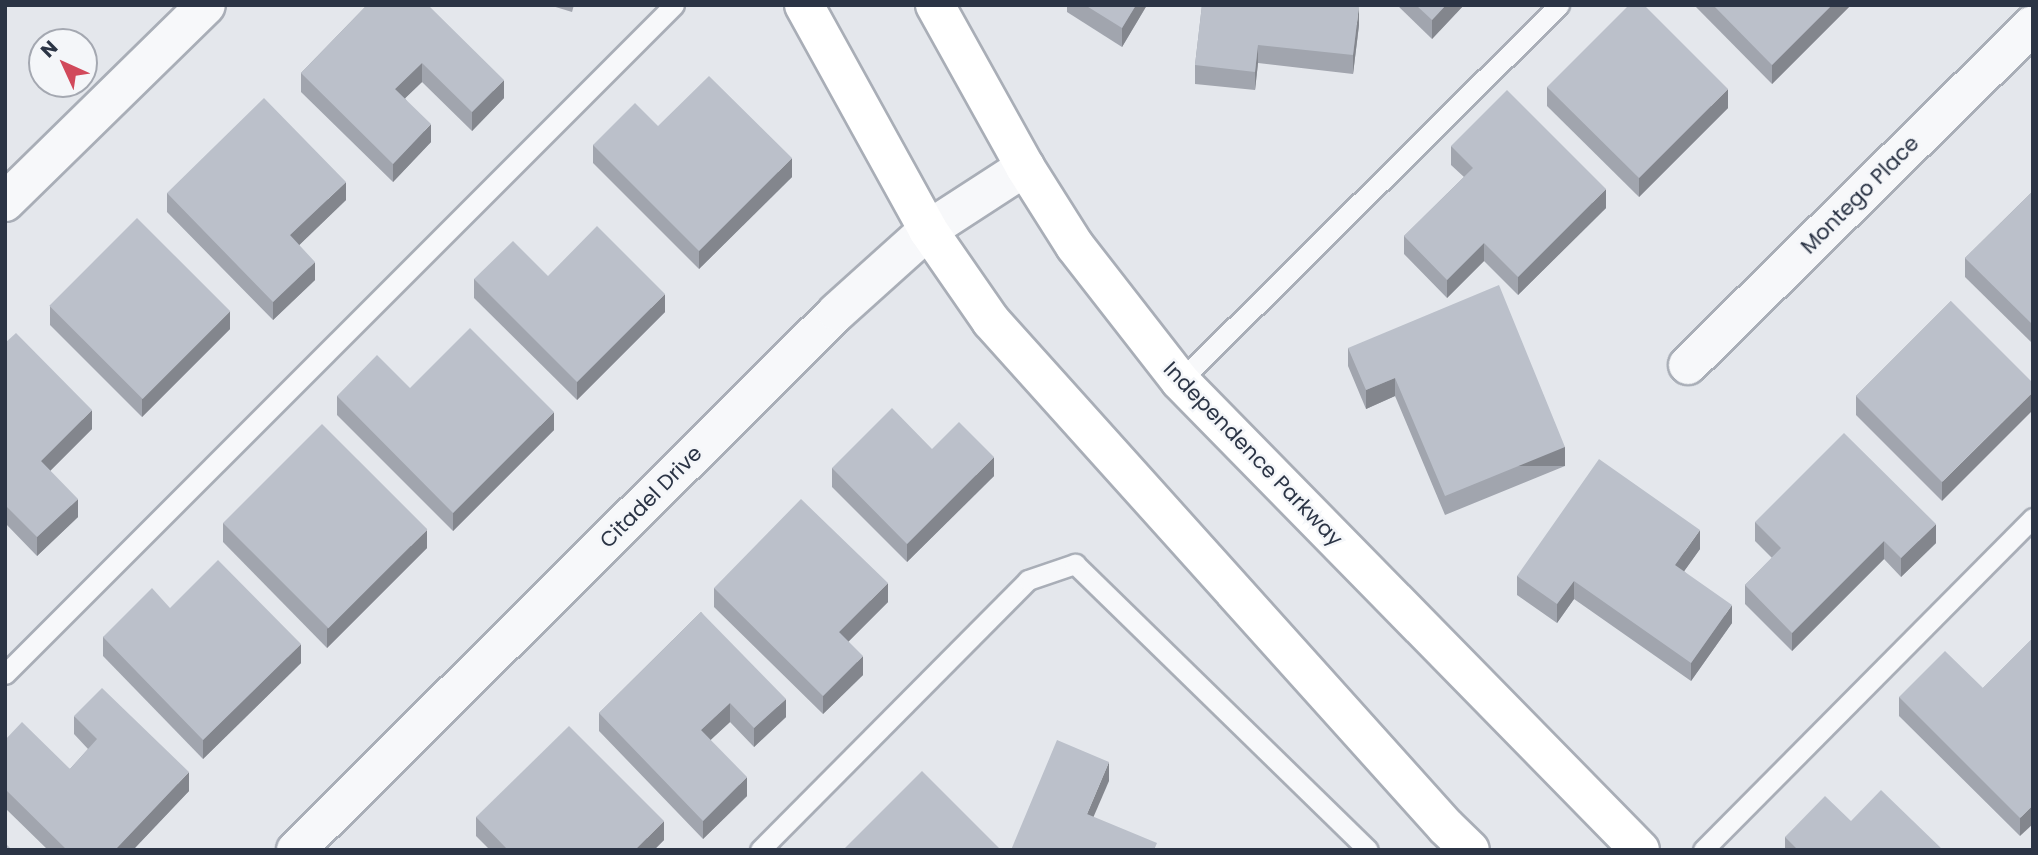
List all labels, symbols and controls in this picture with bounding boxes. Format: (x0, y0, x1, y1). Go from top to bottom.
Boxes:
north arrow (28, 28, 98, 98)
text: N (35, 35, 64, 64)
street label: Montego Place (1796, 131, 1924, 259)
street label: Independence Parkway (1158, 356, 1348, 552)
street label: Citadel Drive (595, 441, 707, 553)

